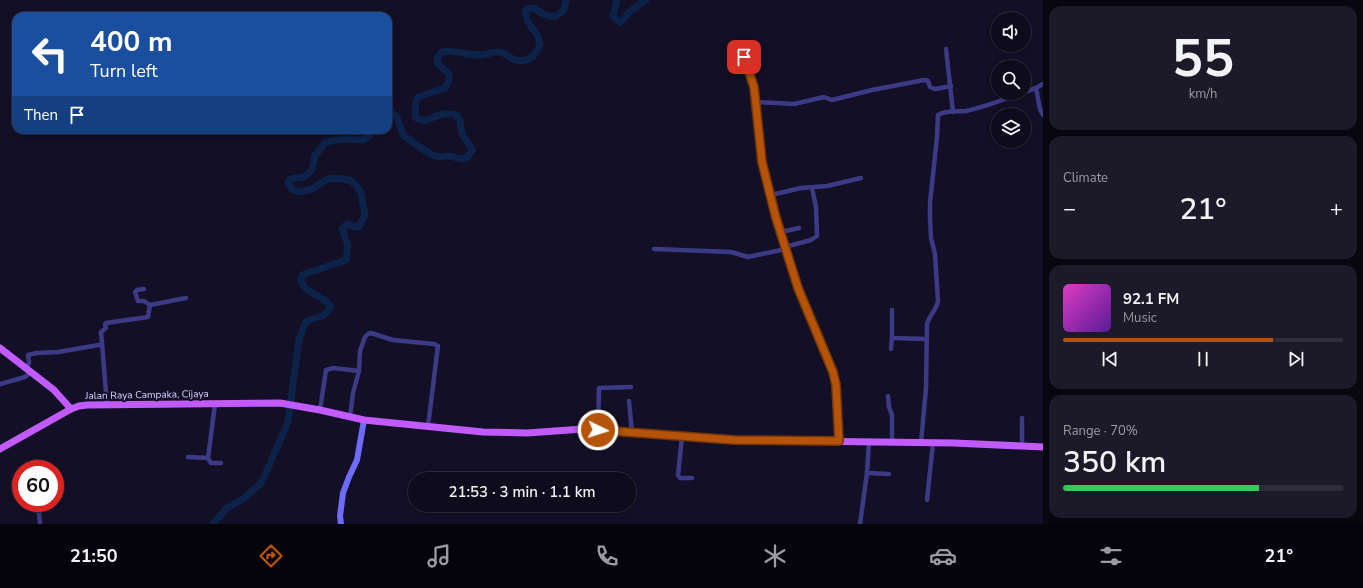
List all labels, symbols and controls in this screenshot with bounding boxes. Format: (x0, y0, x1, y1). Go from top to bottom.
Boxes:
map controls (991, 12, 1031, 148)
button: sound (991, 12, 1031, 52)
text: 400 m (90, 23, 173, 61)
text: 55 (1172, 23, 1234, 94)
icon: left (24, 28, 76, 80)
pin (727, 40, 761, 74)
icon: arrive (733, 46, 755, 68)
text: Turn left (90, 59, 158, 83)
button: search (991, 60, 1031, 100)
text: km/h (1189, 85, 1217, 103)
icon: arrive (66, 104, 88, 126)
text: Then (24, 105, 58, 125)
button: layers (991, 108, 1031, 148)
text: Climate (1063, 169, 1108, 187)
text: 21° (1179, 189, 1227, 230)
text: − (1063, 194, 1076, 224)
text: + (1330, 194, 1343, 224)
text: 92.1 FM (1123, 289, 1179, 309)
text: Music (1123, 309, 1157, 327)
icon: previous (1099, 348, 1121, 370)
icon: pause (1192, 348, 1214, 370)
icon: next (1285, 348, 1307, 370)
street label: Jalan Raya Campaka, Cijaya (84, 387, 209, 403)
position arrow (577, 409, 619, 451)
text: Range · 70% (1063, 422, 1138, 440)
text: 350 km (1063, 442, 1166, 483)
speed limit sign: 60 (12, 460, 64, 512)
text: 21:53 · 3 min · 1.1 km (449, 482, 595, 502)
icon: directions (257, 542, 285, 570)
icon: music (425, 542, 453, 570)
icon: phone (593, 542, 621, 570)
icon: climate (761, 542, 789, 570)
icon: car (929, 542, 957, 570)
icon: filters (1097, 542, 1125, 570)
text: 21:50 (70, 544, 118, 568)
text: 21° (1265, 544, 1293, 568)

